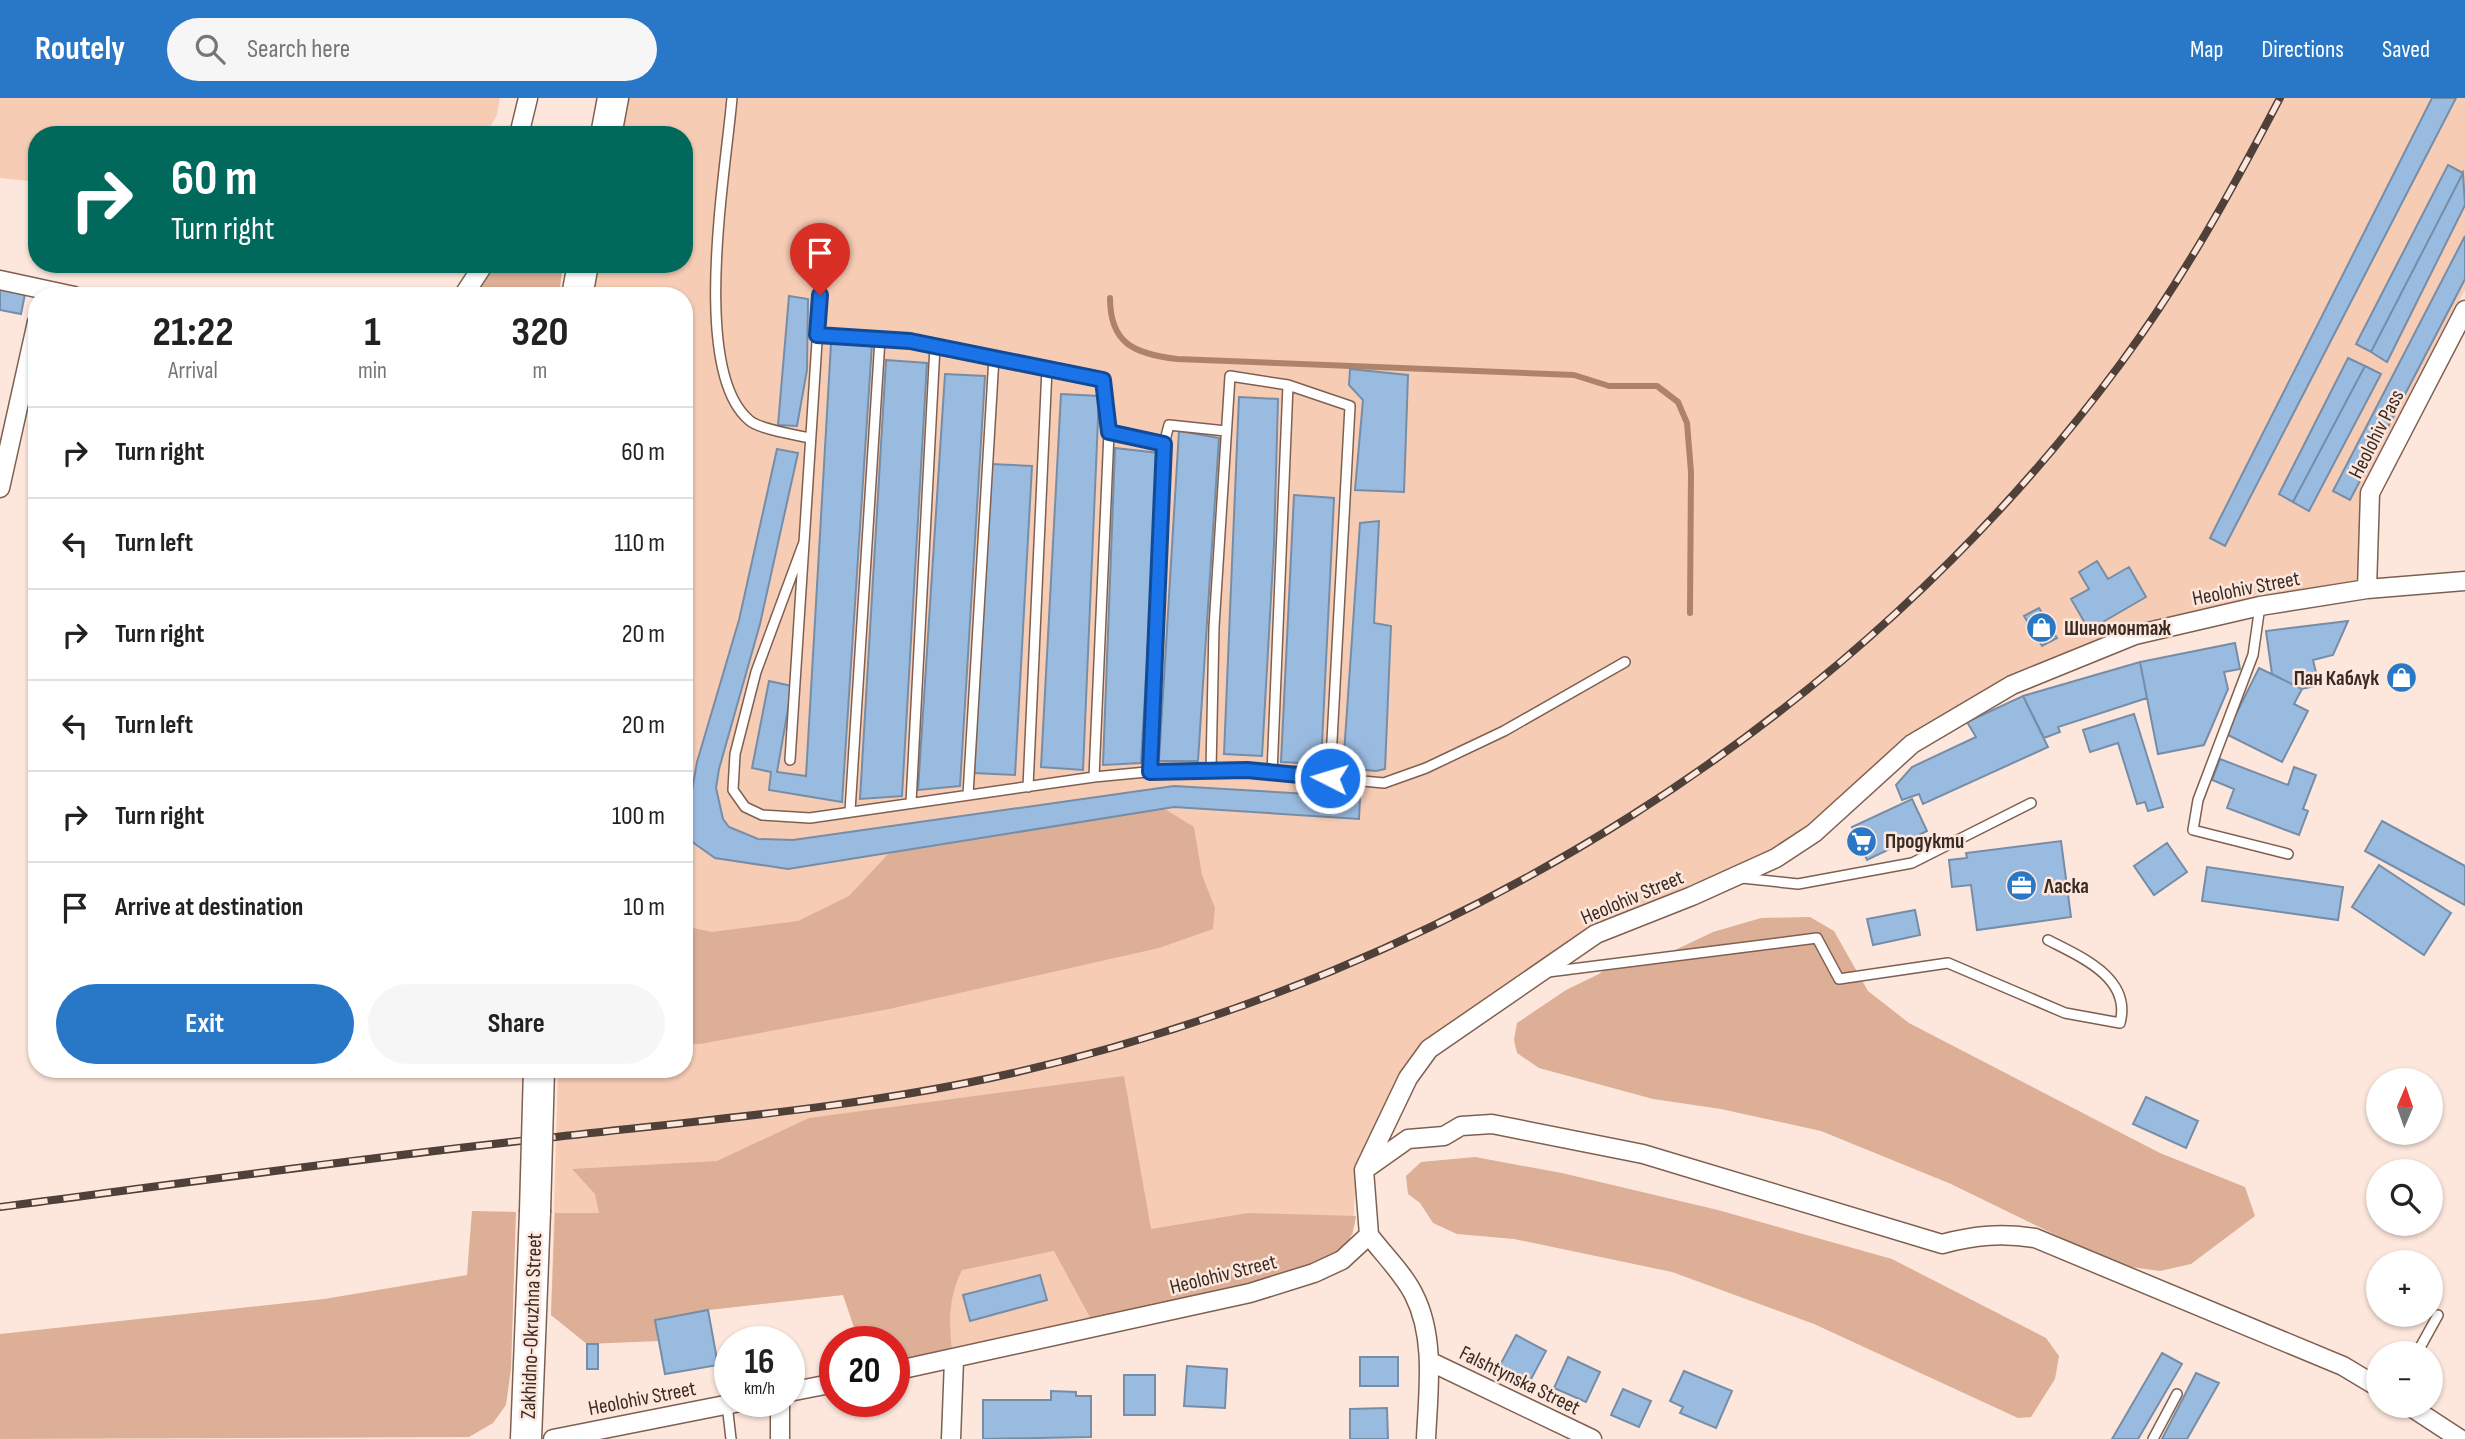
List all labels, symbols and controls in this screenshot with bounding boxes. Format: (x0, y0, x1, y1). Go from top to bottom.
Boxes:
search box (167, 18, 657, 81)
text: Routely (35, 29, 125, 69)
icon: search (191, 30, 229, 68)
text: Search here (247, 34, 350, 65)
text: Map (2190, 35, 2223, 64)
text: Directions (2261, 35, 2344, 64)
text: Saved (2382, 35, 2430, 64)
text: 60 m (171, 150, 258, 209)
icon: right (56, 154, 147, 245)
text: Turn right (171, 210, 275, 249)
pin (790, 223, 850, 295)
icon: arrive (801, 234, 839, 272)
text: 21:22 (152, 307, 234, 358)
text: 1 (364, 307, 381, 358)
text: 320 (511, 307, 569, 358)
text: Arrival (168, 357, 218, 385)
text: min (358, 357, 387, 385)
text: m (533, 357, 547, 385)
street label: Heolohiv Pass (2343, 386, 2409, 483)
icon: right (56, 434, 94, 472)
text: Turn right (115, 437, 204, 468)
text: 60 m (621, 437, 665, 468)
icon: left (56, 525, 94, 563)
text: Turn left (115, 528, 193, 559)
text: 110 m (614, 528, 665, 559)
street label: Heolohiv Street (2190, 566, 2302, 611)
shop icon: Шиномонтаж (2024, 611, 2058, 645)
icon: right (56, 616, 94, 654)
place label: Шиномонтаж (2064, 616, 2171, 641)
text: Turn right (115, 619, 204, 650)
text: 20 m (622, 619, 665, 650)
shop icon: Пан Каблук (2385, 661, 2419, 695)
place label: Пан Каблук (2294, 666, 2379, 691)
icon: left (56, 707, 94, 745)
text: Turn left (115, 710, 193, 741)
text: 20 m (622, 710, 665, 741)
position arrow (1293, 741, 1367, 815)
icon: right (56, 798, 94, 836)
text: Turn right (115, 801, 204, 832)
text: 100 m (612, 801, 665, 832)
supermarket icon: Продукти (1845, 824, 1879, 858)
place label: Продукти (1885, 829, 1964, 854)
street label: Heolohiv Street (1577, 865, 1687, 930)
office icon: Ласка (2004, 869, 2038, 903)
place label: Ласка (2043, 874, 2089, 899)
icon: arrive (56, 889, 94, 927)
text: Arrive at destination (115, 892, 303, 923)
text: 10 m (623, 892, 665, 923)
button: Exit (56, 984, 354, 1064)
button: Share (368, 984, 665, 1064)
north arrow (2366, 1068, 2443, 1144)
map controls (2366, 1068, 2443, 1418)
button: search (2366, 1159, 2443, 1236)
street label: Zakhidno-Okruzhna Street (516, 1233, 547, 1419)
street label: Heolohiv Street (1167, 1249, 1279, 1300)
button: + (2366, 1250, 2443, 1327)
speed limit sign: 20 (819, 1326, 910, 1417)
street label: Falshtynska Street (1455, 1340, 1584, 1420)
text: 16 (744, 1341, 775, 1384)
button: − (2366, 1341, 2443, 1418)
street label: Heolohiv Street (586, 1376, 698, 1421)
text: km/h (744, 1378, 775, 1399)

